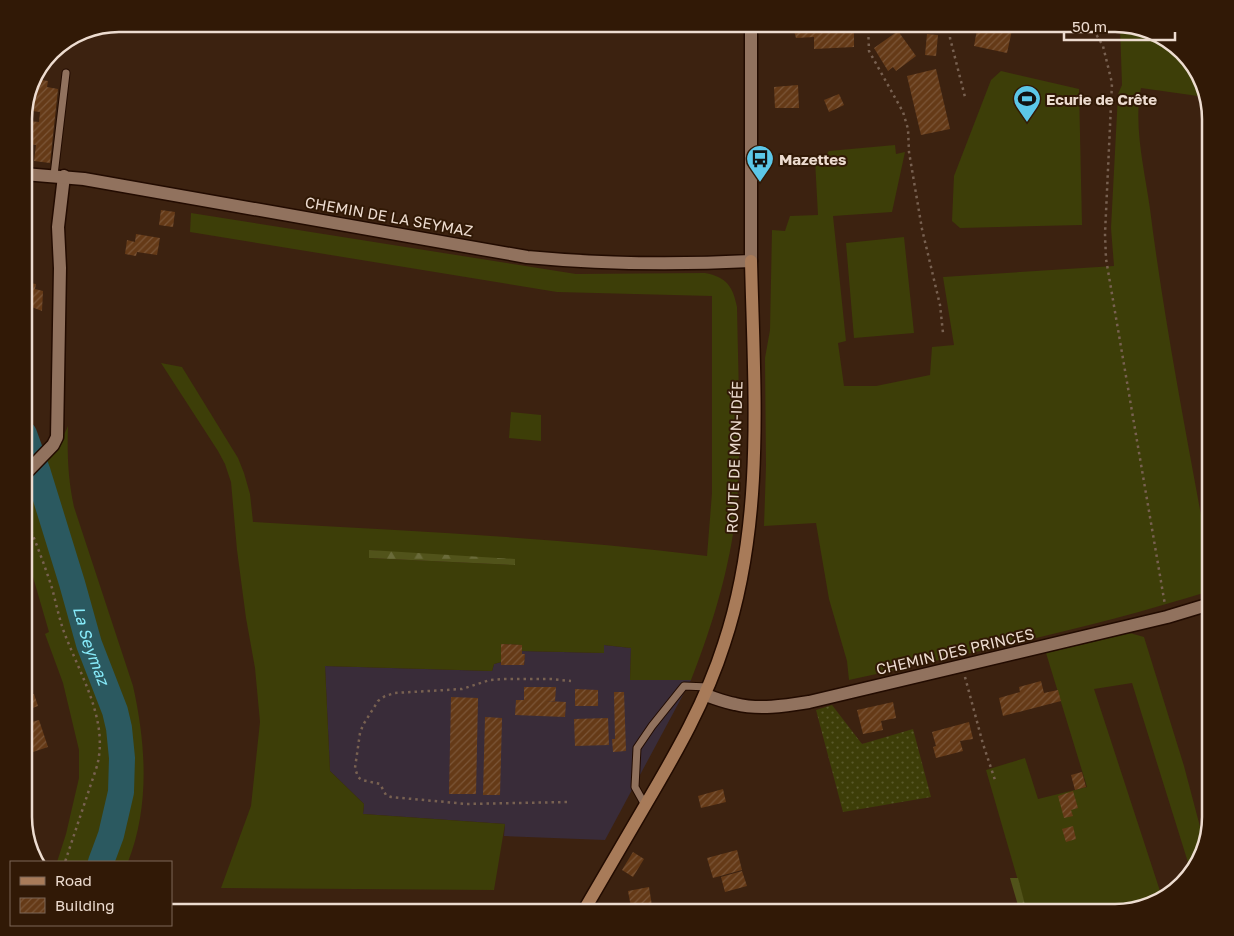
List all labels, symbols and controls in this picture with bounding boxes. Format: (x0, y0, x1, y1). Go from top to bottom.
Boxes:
scale bar (1064, 10, 1175, 42)
text: 50 m (1072, 17, 1107, 35)
sports icon: Ecurie de Crête (1012, 84, 1042, 123)
place label: Ecurie de Crête (1046, 90, 1157, 108)
bus stop icon: Mazettes (745, 144, 775, 183)
place label: Mazettes (779, 150, 847, 168)
street label: CHEMIN DE LA SEYMAZ (304, 192, 474, 240)
street label: ROUTE DE MON-IDÉE (722, 380, 746, 534)
water label: La Seymaz (69, 604, 115, 689)
street label: CHEMIN DES PRINCES (874, 624, 1036, 678)
legend (10, 861, 172, 926)
text: Road (55, 871, 92, 889)
text: Building (55, 896, 115, 914)

